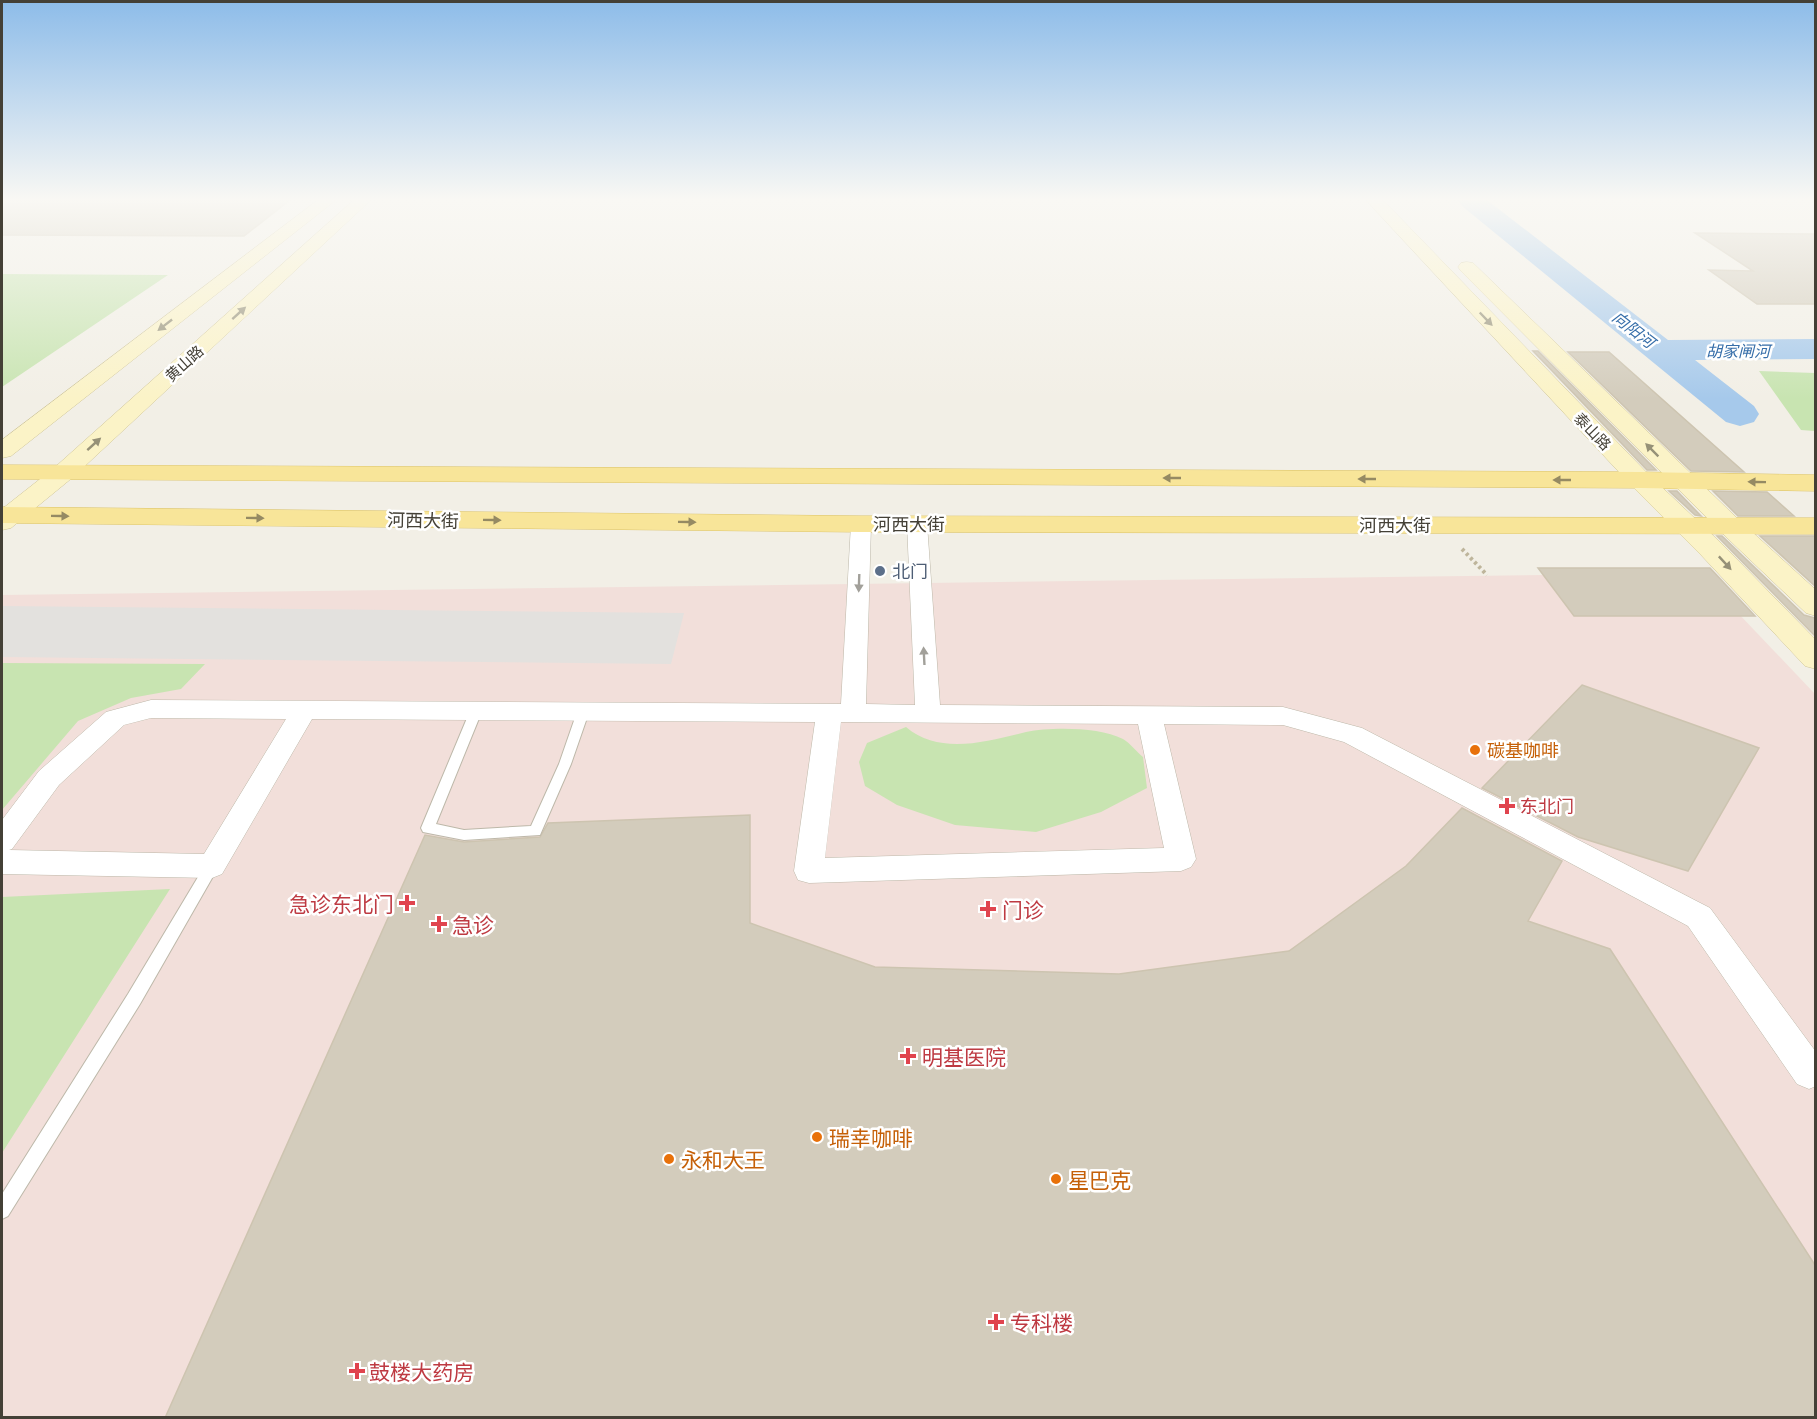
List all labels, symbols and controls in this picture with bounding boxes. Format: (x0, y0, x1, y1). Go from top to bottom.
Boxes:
one-way arrow (231, 306, 246, 320)
water label: 向阳河 (1609, 307, 1661, 353)
one-way arrow (1479, 311, 1493, 325)
one-way arrow (157, 319, 173, 332)
street label: 黄山路 (161, 341, 207, 385)
water label: 胡家闸河 (1706, 341, 1773, 360)
street label: 泰山路 (1571, 409, 1615, 453)
one-way arrow (87, 437, 102, 451)
one-way arrow (1645, 443, 1660, 457)
one-way arrow (1163, 473, 1182, 483)
one-way arrow (1358, 474, 1377, 484)
one-way arrow (1553, 475, 1572, 484)
one-way arrow (1748, 477, 1767, 487)
street label: 河西大街 (387, 508, 459, 532)
one-way arrow (50, 511, 69, 521)
one-way arrow (245, 513, 264, 523)
street label: 河西大街 (873, 513, 945, 535)
street label: 河西大街 (1359, 514, 1431, 536)
one-way arrow (482, 515, 501, 525)
one-way arrow (677, 517, 696, 527)
one-way arrow (1718, 556, 1732, 571)
place label: 北门 (892, 560, 928, 582)
marker: 北门 (873, 564, 887, 578)
one-way arrow (854, 573, 863, 592)
one-way arrow (920, 646, 929, 665)
place label: 碳基咖啡 (1487, 739, 1559, 761)
marker: 碳基咖啡 (1468, 743, 1482, 757)
place label: 东北门 (1520, 795, 1574, 817)
marker: 东北门 (1498, 797, 1516, 815)
place label: 急诊东北门 (289, 891, 394, 916)
marker: 急诊东北门 (398, 894, 416, 912)
place label: 门诊 (1002, 897, 1044, 922)
marker: 门诊 (979, 900, 997, 918)
place label: 急诊 (452, 912, 494, 937)
marker: 急诊 (430, 915, 448, 933)
place label: 明基医院 (922, 1044, 1006, 1069)
marker: 明基医院 (899, 1047, 917, 1065)
place label: 瑞幸咖啡 (829, 1125, 913, 1150)
marker: 瑞幸咖啡 (810, 1130, 824, 1144)
place label: 永和大王 (681, 1147, 765, 1172)
marker: 永和大王 (662, 1152, 676, 1166)
place label: 星巴克 (1068, 1167, 1131, 1192)
marker: 星巴克 (1049, 1172, 1063, 1186)
place label: 专科楼 (1010, 1310, 1073, 1335)
marker: 专科楼 (987, 1313, 1005, 1331)
place label: 鼓楼大药房 (369, 1359, 474, 1384)
marker: 鼓楼大药房 (350, 1364, 364, 1378)

